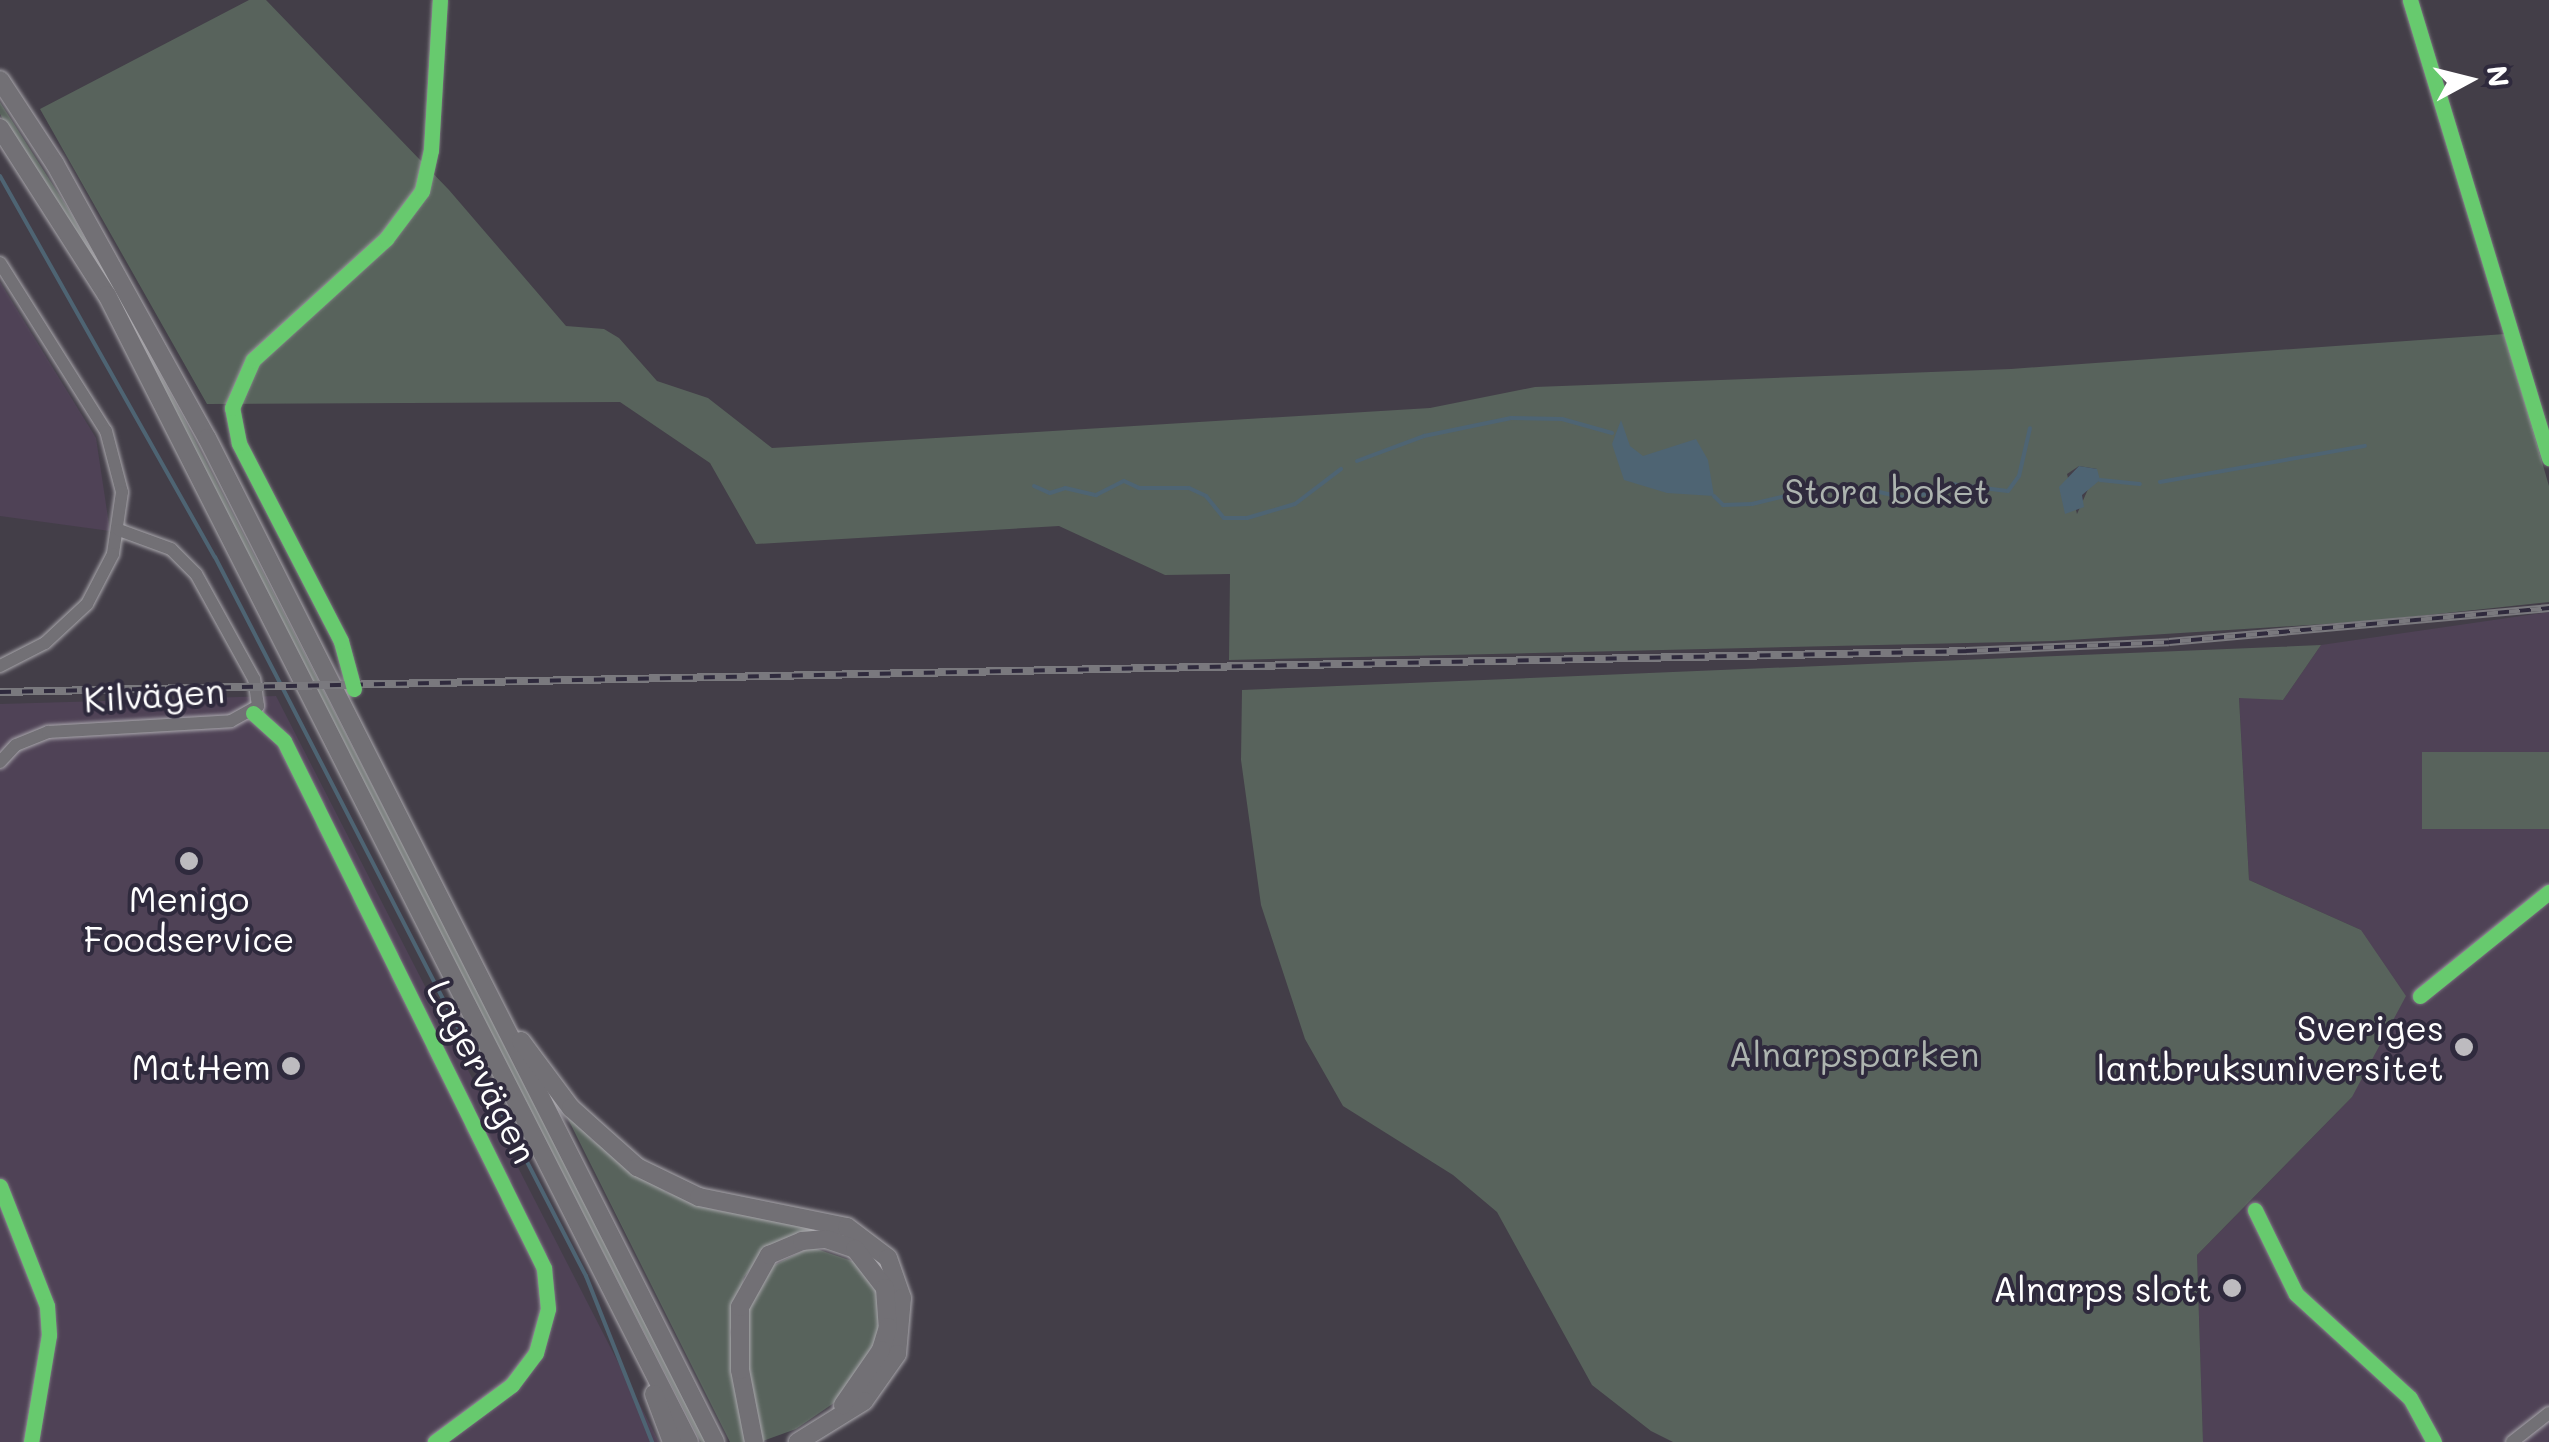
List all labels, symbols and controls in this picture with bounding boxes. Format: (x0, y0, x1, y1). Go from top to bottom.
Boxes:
north arrow (2419, 30, 2519, 130)
text: N (2480, 64, 2518, 89)
park label: Stora boket (1784, 469, 1990, 511)
street label: Kilvägen (82, 668, 226, 720)
marker: Menigo Foodservice (178, 850, 200, 872)
place label: Menigo Foodservice (84, 877, 294, 959)
street label: Lagervägen (419, 972, 547, 1170)
place label: Sveriges lantbruksuniversitet (2097, 1006, 2444, 1088)
park label: Alnarpsparken (1729, 1032, 1979, 1074)
marker: Sveriges lantbruksuniversitet (2453, 1036, 2475, 1058)
place label: MatHem (131, 1045, 271, 1087)
marker: MatHem (280, 1055, 302, 1077)
place label: Alnarps slott (1993, 1267, 2212, 1309)
marker: Alnarps slott (2221, 1277, 2243, 1299)

